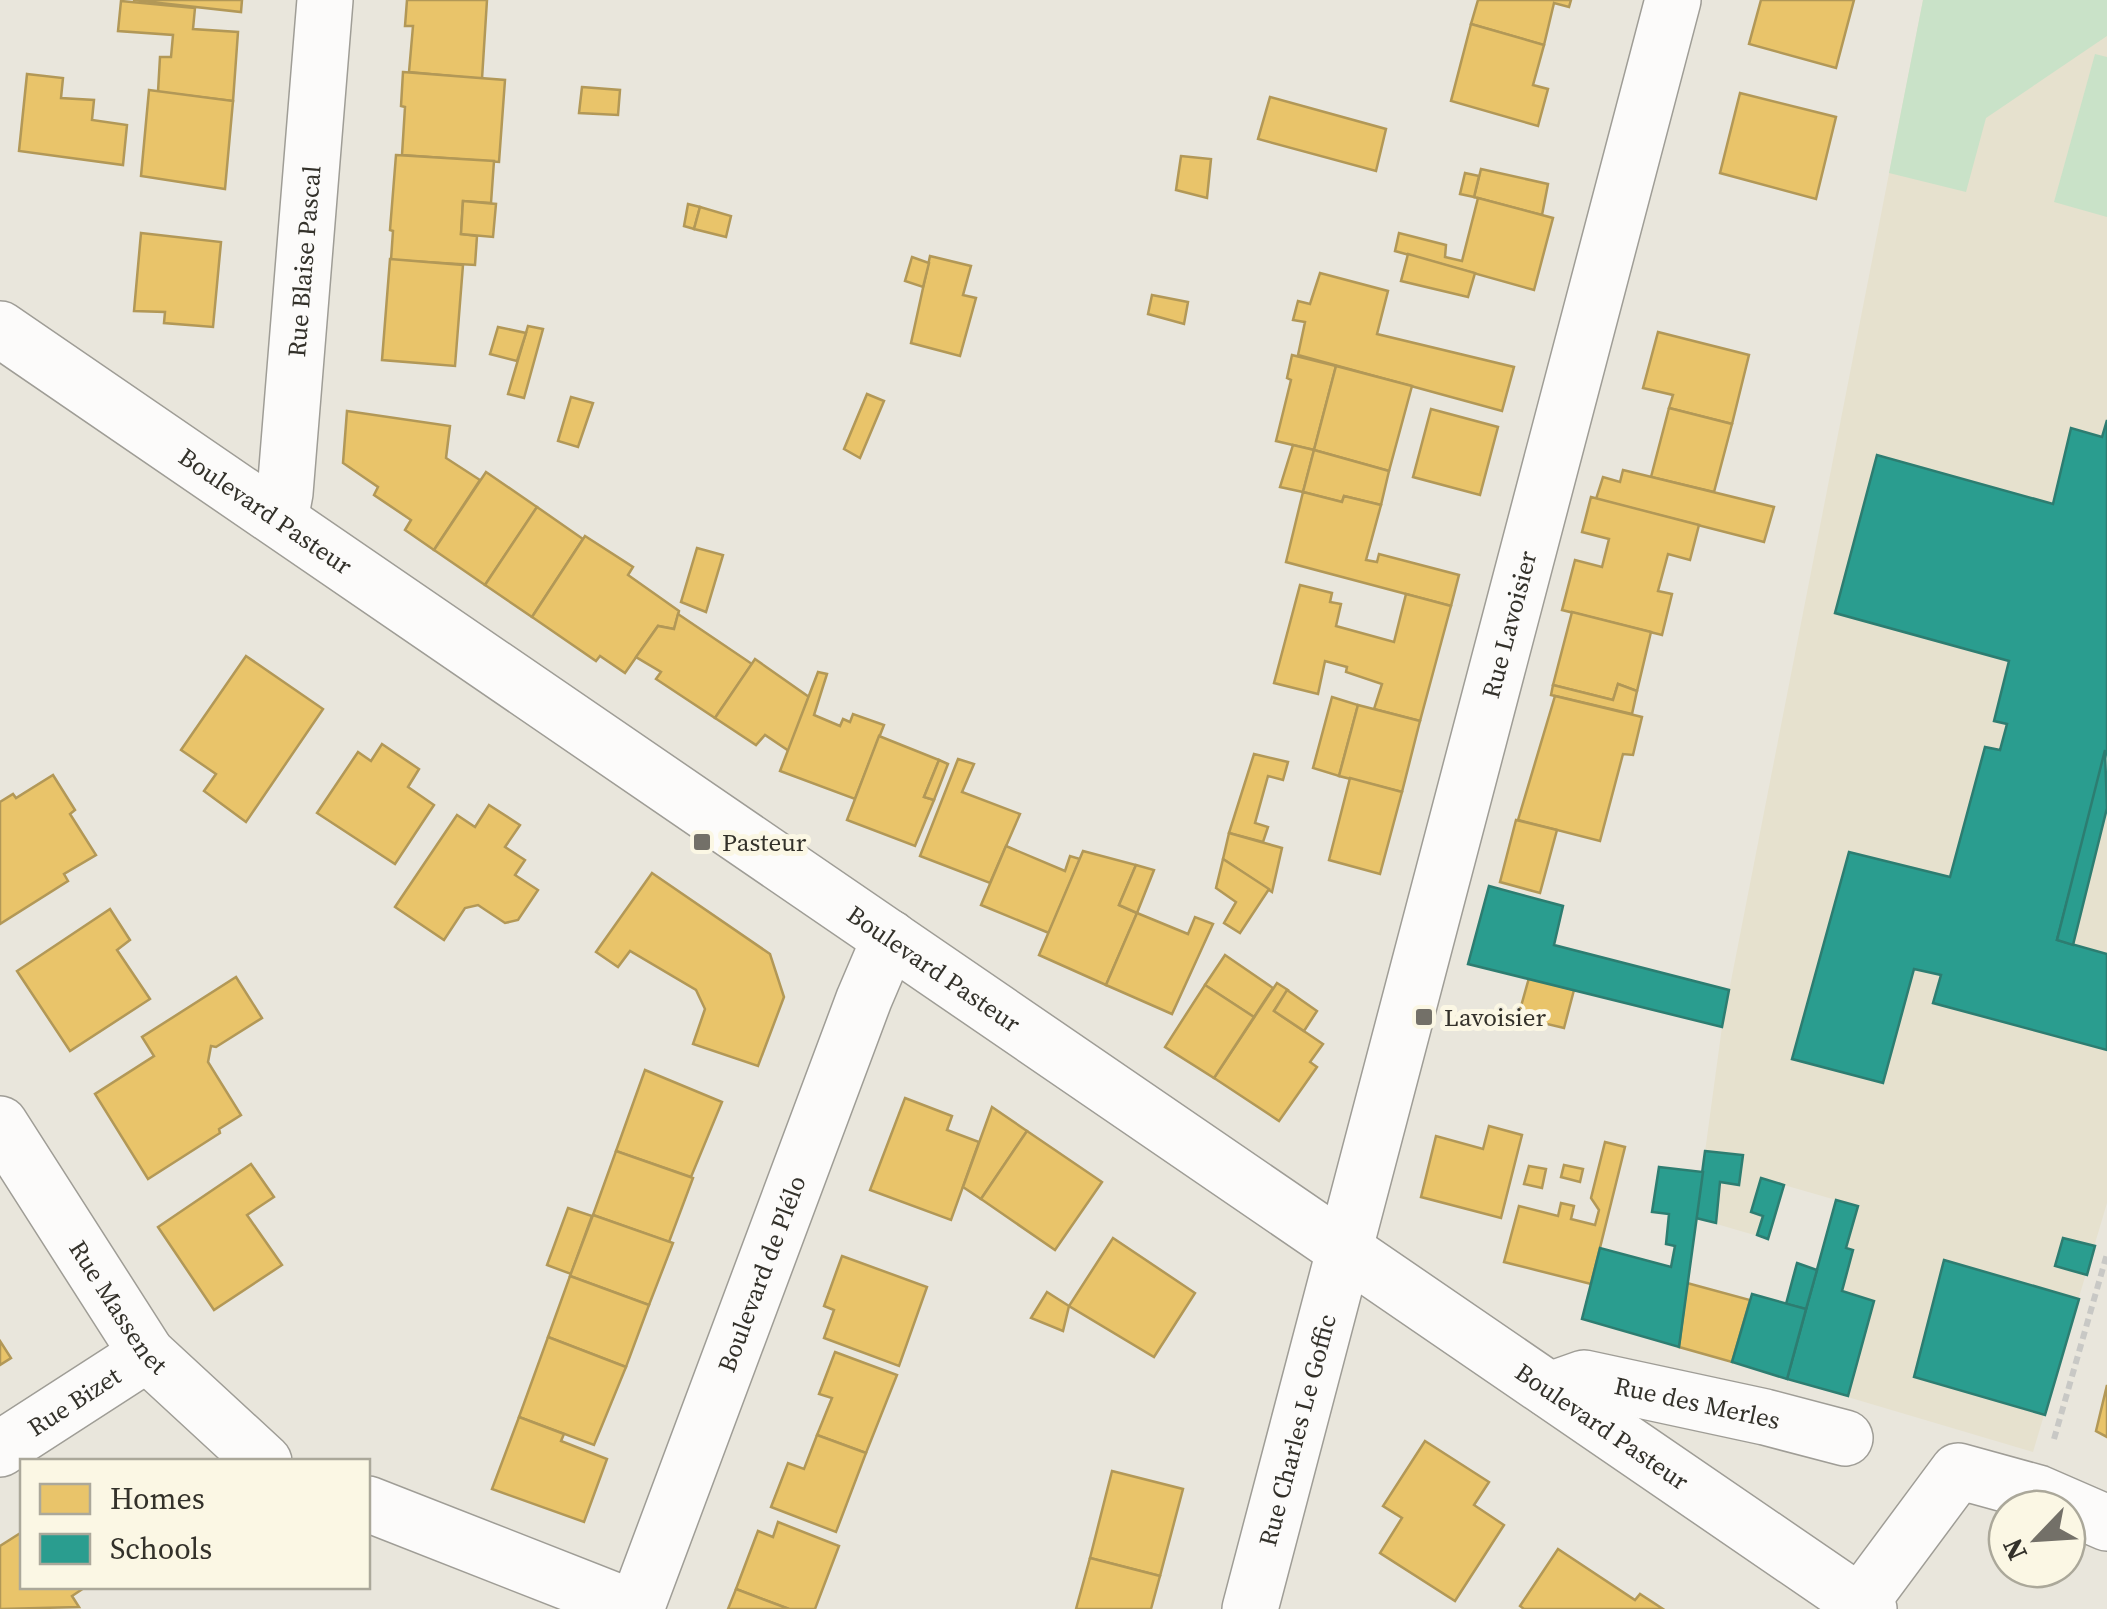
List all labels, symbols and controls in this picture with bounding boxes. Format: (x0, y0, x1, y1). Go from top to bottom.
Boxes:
street label: Rue Blaise Pascal (279, 164, 329, 358)
street label: Boulevard Pasteur (172, 439, 360, 583)
street label: Rue Lavoisier (1473, 547, 1545, 702)
place label: Pasteur (722, 825, 807, 859)
marker: Pasteur (691, 831, 713, 853)
street label: Boulevard Pasteur (840, 897, 1028, 1040)
place label: Lavoisier (1444, 1000, 1546, 1034)
marker: Lavoisier (1413, 1006, 1435, 1028)
street label: Boulevard de Plélo (709, 1170, 814, 1377)
street label: Rue Massenet (62, 1234, 175, 1382)
street label: Rue Charles Le Goffic (1250, 1310, 1344, 1550)
street label: Boulevard Pasteur (1509, 1355, 1696, 1498)
street label: Rue Bizet (21, 1358, 128, 1444)
street label: Rue des Merles (1611, 1368, 1784, 1437)
legend (20, 1459, 370, 1589)
text: Homes (110, 1478, 205, 1519)
north arrow (1987, 1489, 2087, 1589)
text: Schools (110, 1528, 212, 1569)
text: N (1993, 1532, 2036, 1567)

